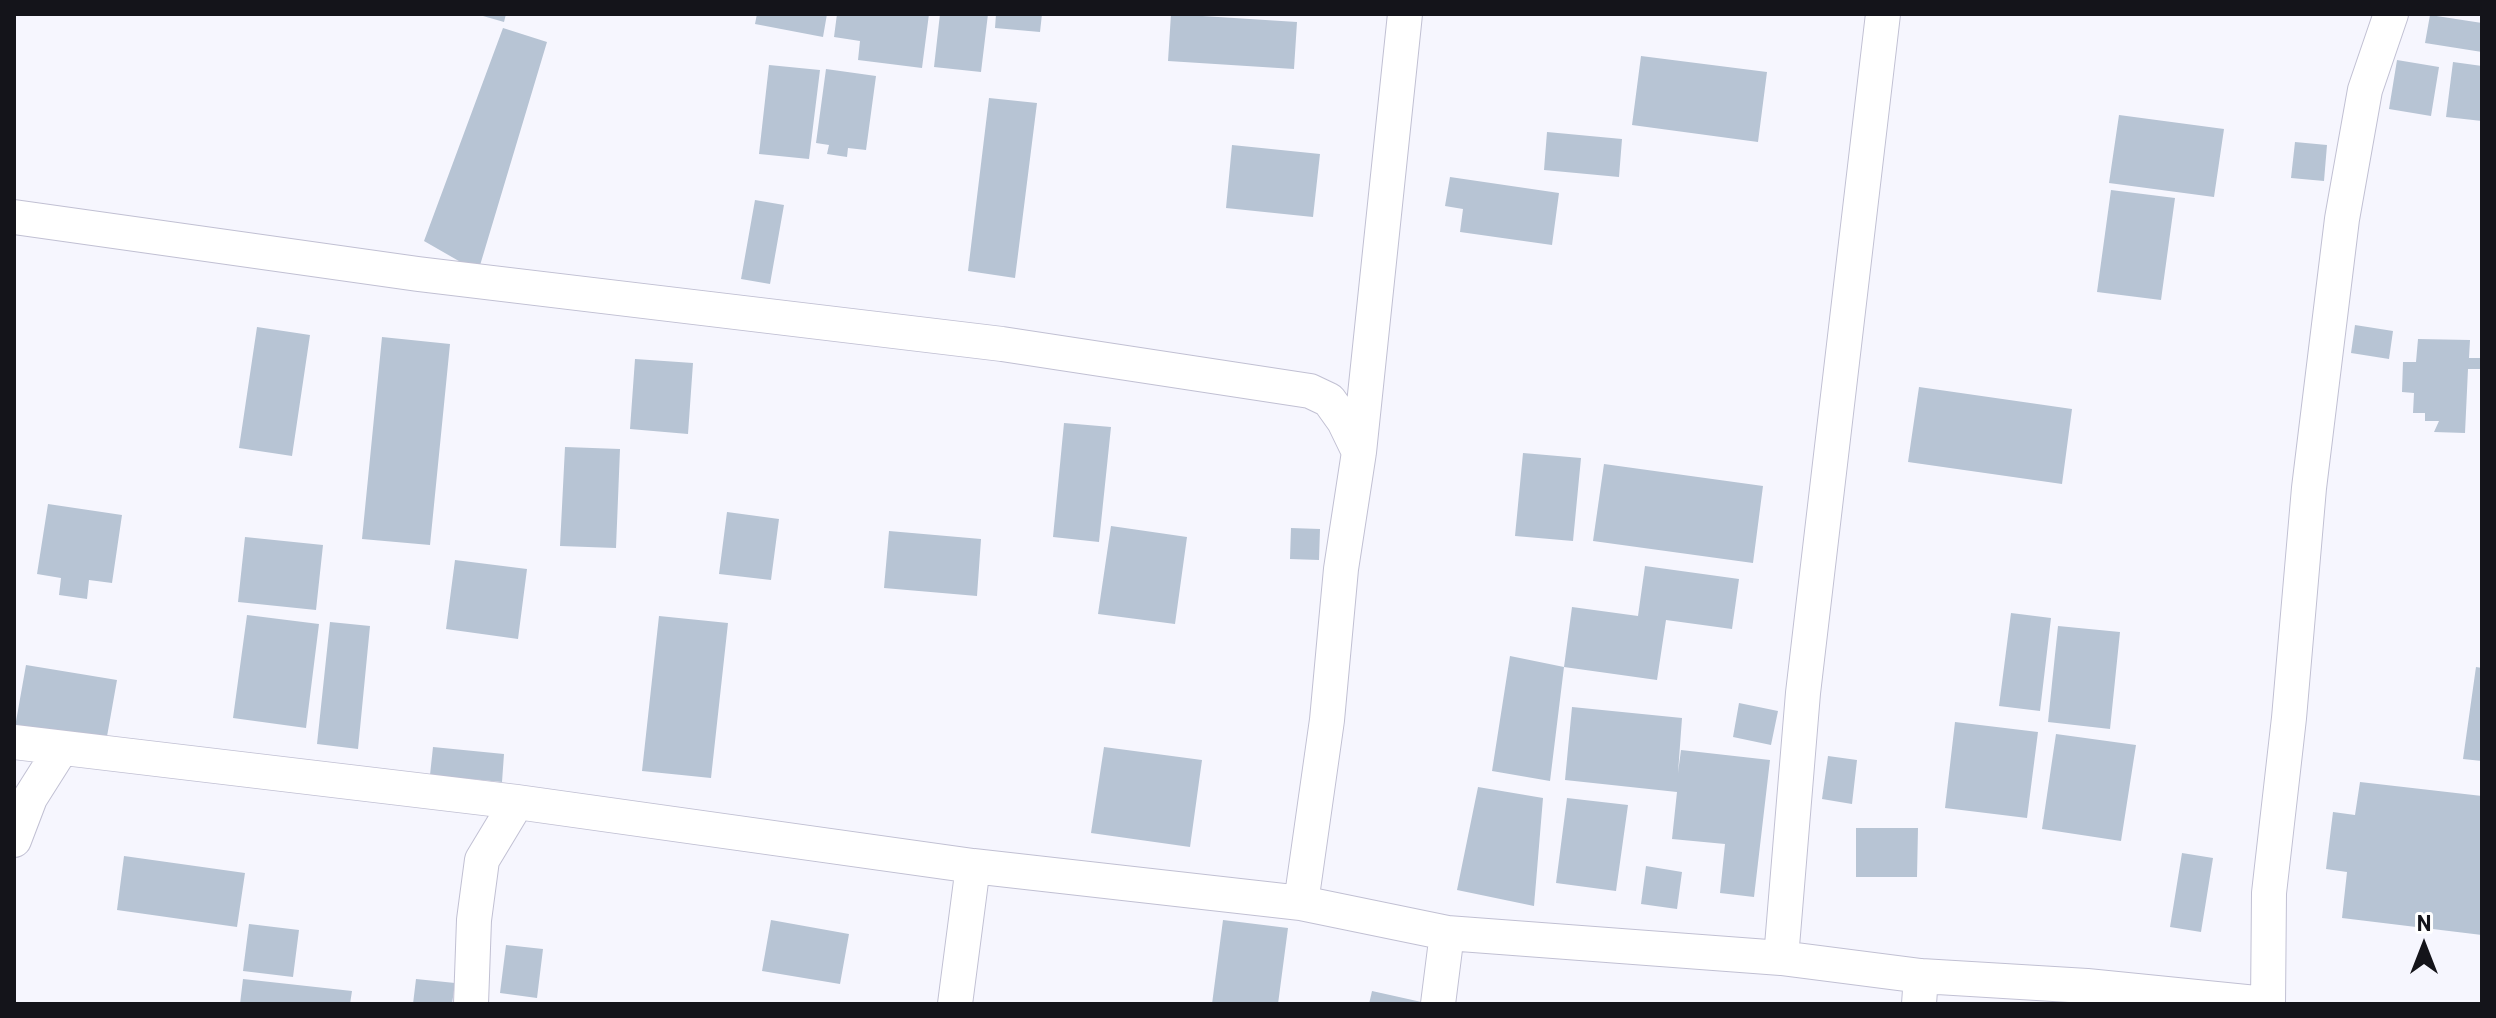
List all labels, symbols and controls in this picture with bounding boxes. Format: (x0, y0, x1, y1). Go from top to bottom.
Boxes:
north arrow (2384, 906, 2464, 986)
text: N (2417, 909, 2431, 935)

